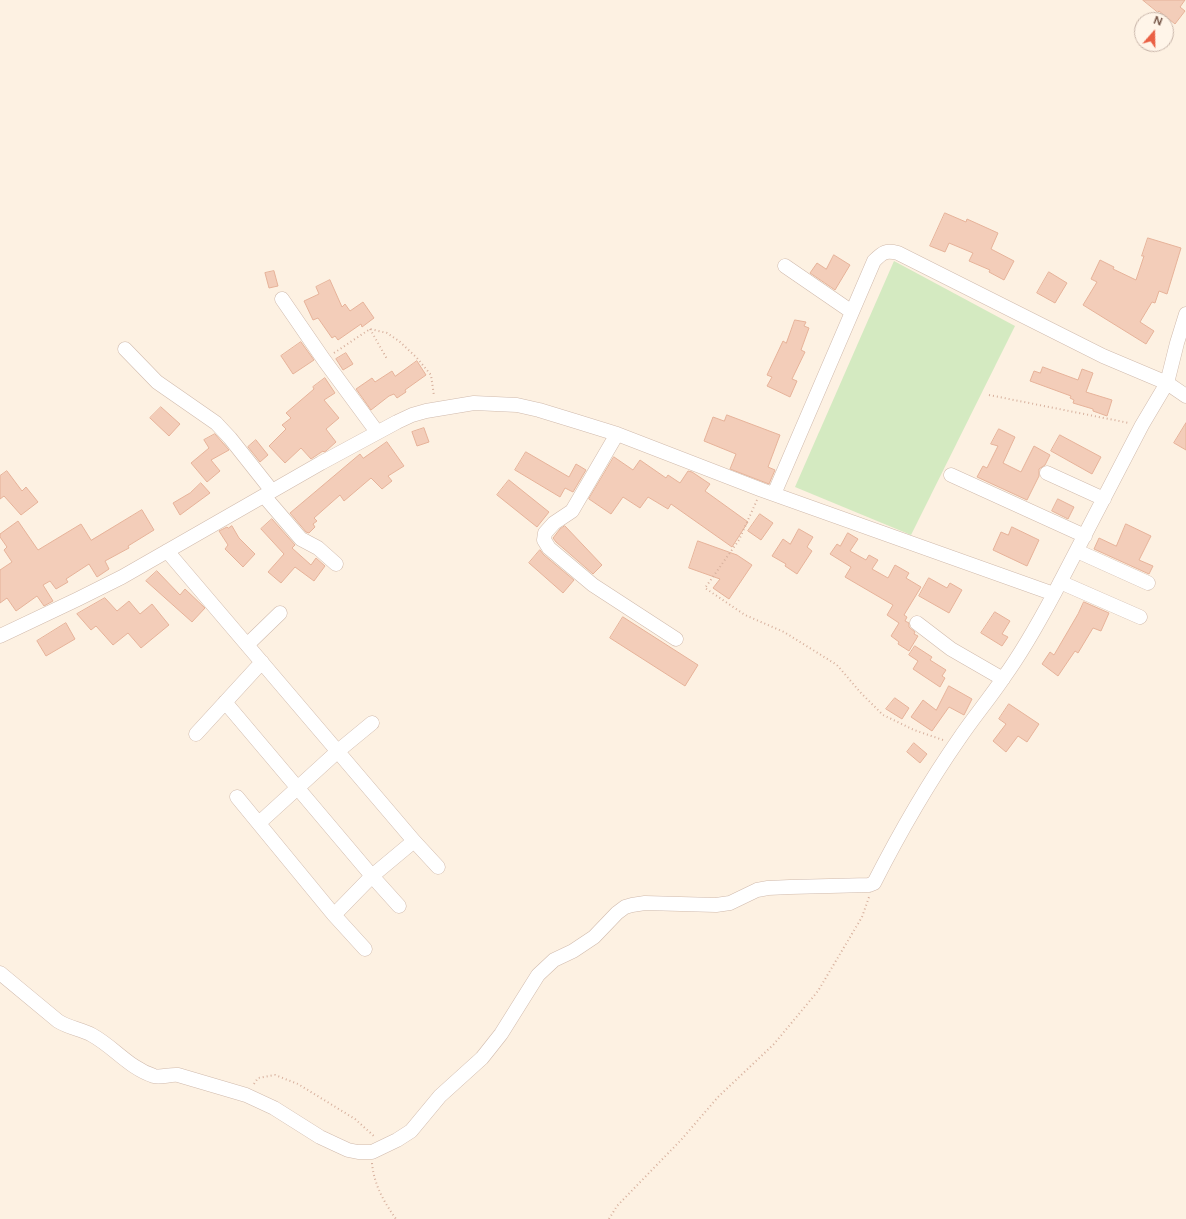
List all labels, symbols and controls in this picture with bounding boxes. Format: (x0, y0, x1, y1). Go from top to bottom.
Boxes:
north arrow (1134, 12, 1174, 52)
text: N (1152, 14, 1164, 29)

